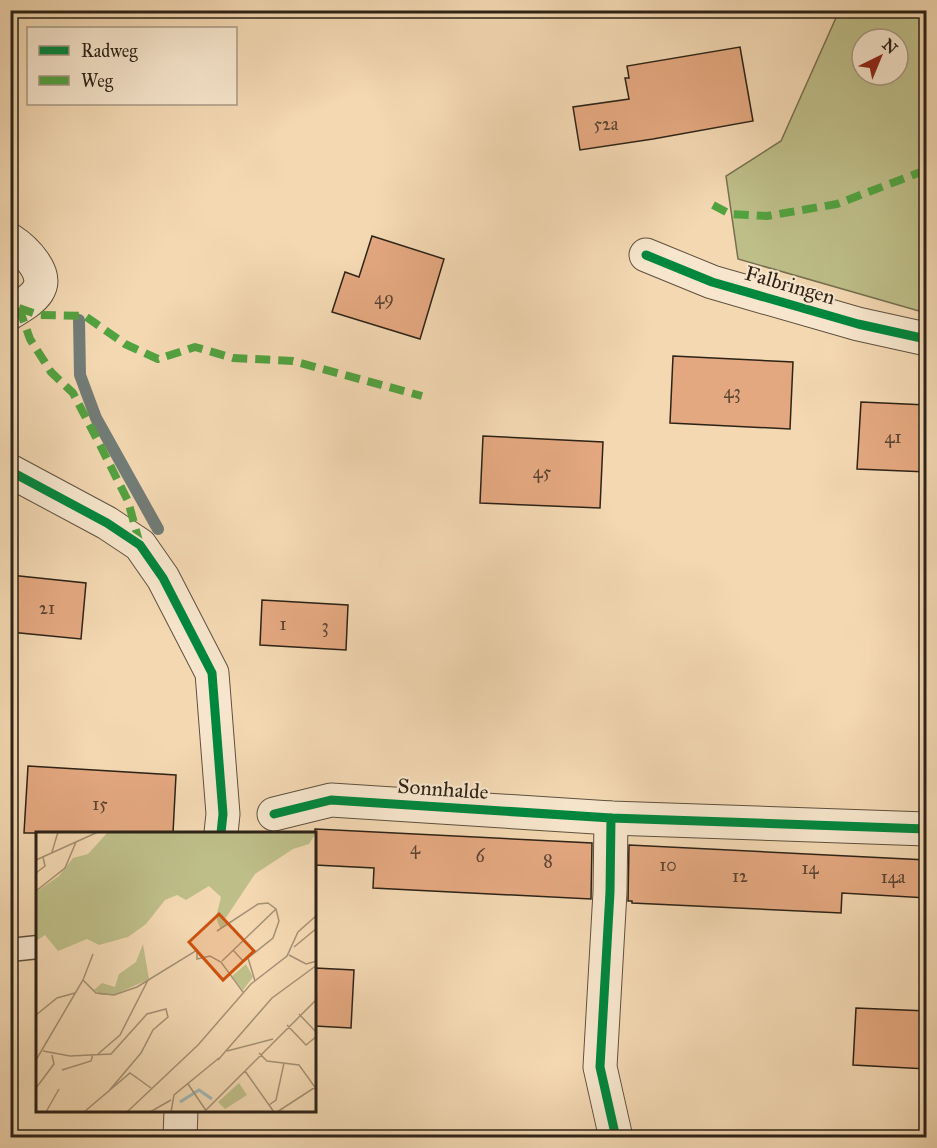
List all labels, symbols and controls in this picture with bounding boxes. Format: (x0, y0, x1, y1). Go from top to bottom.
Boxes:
legend (27, 27, 237, 105)
north arrow (850, 27, 910, 87)
text: N (878, 35, 902, 58)
text: Radweg (81, 40, 138, 63)
text: Weg (81, 70, 114, 93)
house number: 52a (594, 113, 619, 135)
street label: Falbringen (742, 260, 838, 310)
house number: 49 (374, 287, 394, 309)
house number: 43 (723, 381, 741, 403)
house number: 41 (884, 426, 902, 448)
house number: 45 (533, 461, 552, 483)
house number: 21 (39, 597, 55, 619)
house number: 1 (279, 613, 287, 635)
house number: 3 (321, 615, 329, 637)
street label: Sonnhalde (397, 773, 490, 805)
house number: 15 (92, 793, 108, 815)
inset map (36, 832, 316, 1112)
house number: 4 (410, 837, 421, 859)
house number: 6 (475, 845, 485, 867)
house number: 8 (543, 850, 553, 872)
house number: 10 (659, 854, 677, 876)
house number: 14 (801, 857, 820, 879)
house number: 12 (732, 865, 748, 887)
house number: 14a (881, 866, 906, 888)

